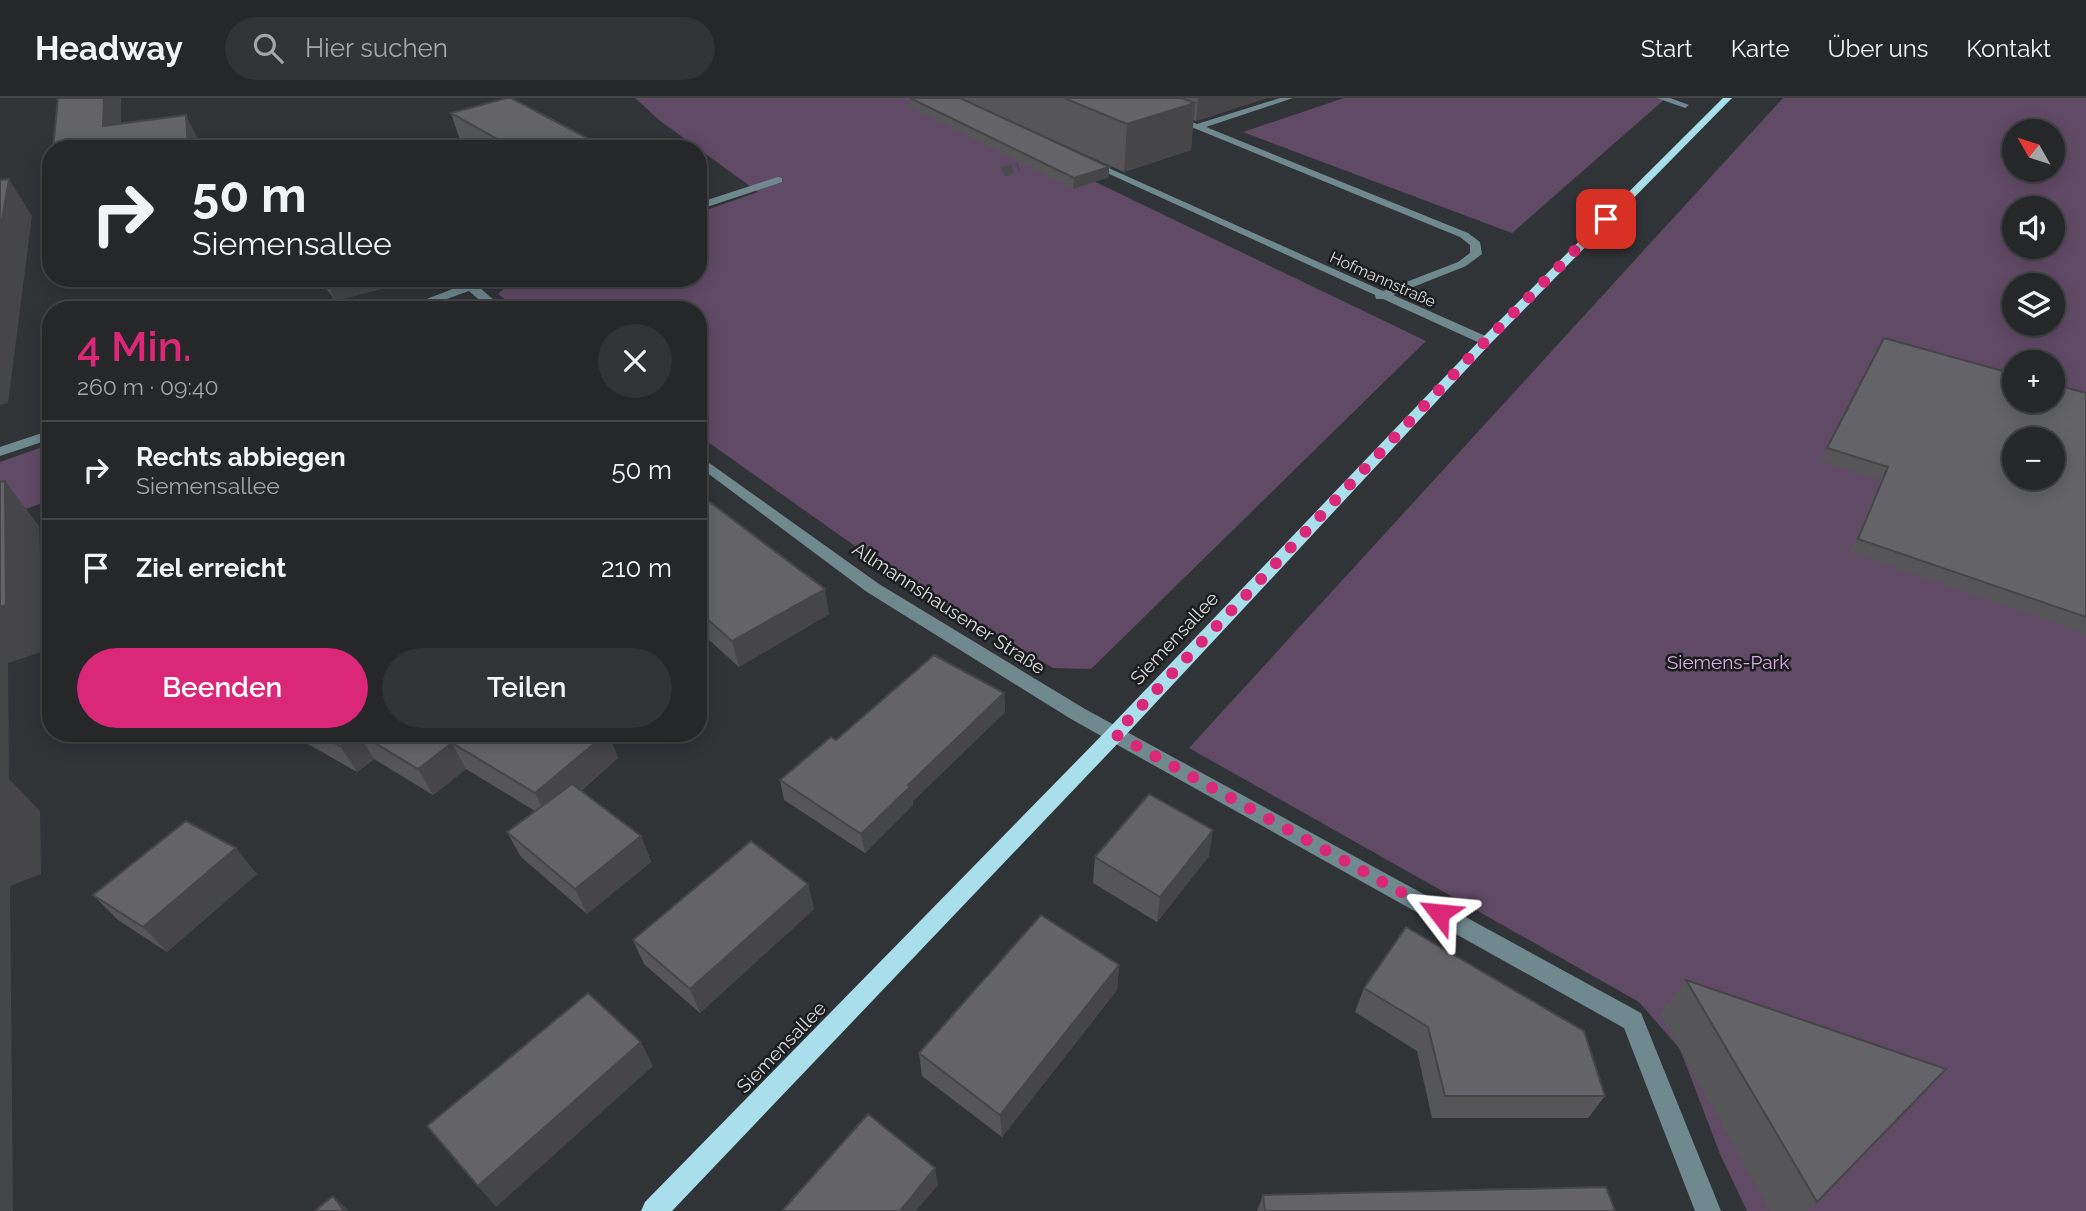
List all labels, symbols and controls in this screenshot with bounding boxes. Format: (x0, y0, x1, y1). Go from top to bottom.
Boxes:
search box (225, 17, 715, 80)
text: Headway (35, 29, 183, 68)
icon: search (249, 29, 287, 67)
text: Hier suchen (305, 33, 448, 63)
text: Start (1641, 34, 1693, 63)
text: Karte (1731, 34, 1790, 63)
text: Über uns (1828, 34, 1928, 63)
text: Kontakt (1966, 34, 2051, 63)
north arrow (2002, 119, 2065, 182)
map controls (2002, 119, 2065, 490)
text: 50 m (192, 166, 307, 223)
icon: right (77, 168, 168, 259)
pin (1576, 189, 1636, 249)
button: sound (2002, 196, 2065, 259)
icon: arrive (1587, 200, 1625, 238)
text: Siemensallee (192, 225, 392, 262)
street label: Hofmannstraße (1327, 248, 1439, 311)
button: layers (2002, 273, 2065, 336)
text: 4 Min. (77, 322, 192, 371)
button: close (598, 324, 672, 398)
button: + (2002, 350, 2065, 413)
text: 260 m · 09:40 (77, 373, 219, 400)
button: − (2002, 427, 2065, 490)
text: Rechts abbiegen (136, 442, 346, 472)
icon: right (77, 451, 115, 489)
text: 50 m (611, 455, 672, 485)
text: Siemensallee (136, 472, 280, 499)
street label: Allmannshausener Straße (849, 537, 1049, 679)
icon: arrive (77, 549, 115, 587)
text: Ziel erreicht (136, 553, 286, 583)
text: 210 m (601, 553, 672, 583)
street label: Siemensallee (1125, 587, 1223, 689)
button: Beenden (77, 648, 368, 728)
button: Teilen (382, 648, 672, 728)
park label: Siemens-Park (1667, 651, 1789, 673)
position arrow (1402, 876, 1476, 950)
street label: Siemensallee (732, 997, 830, 1097)

